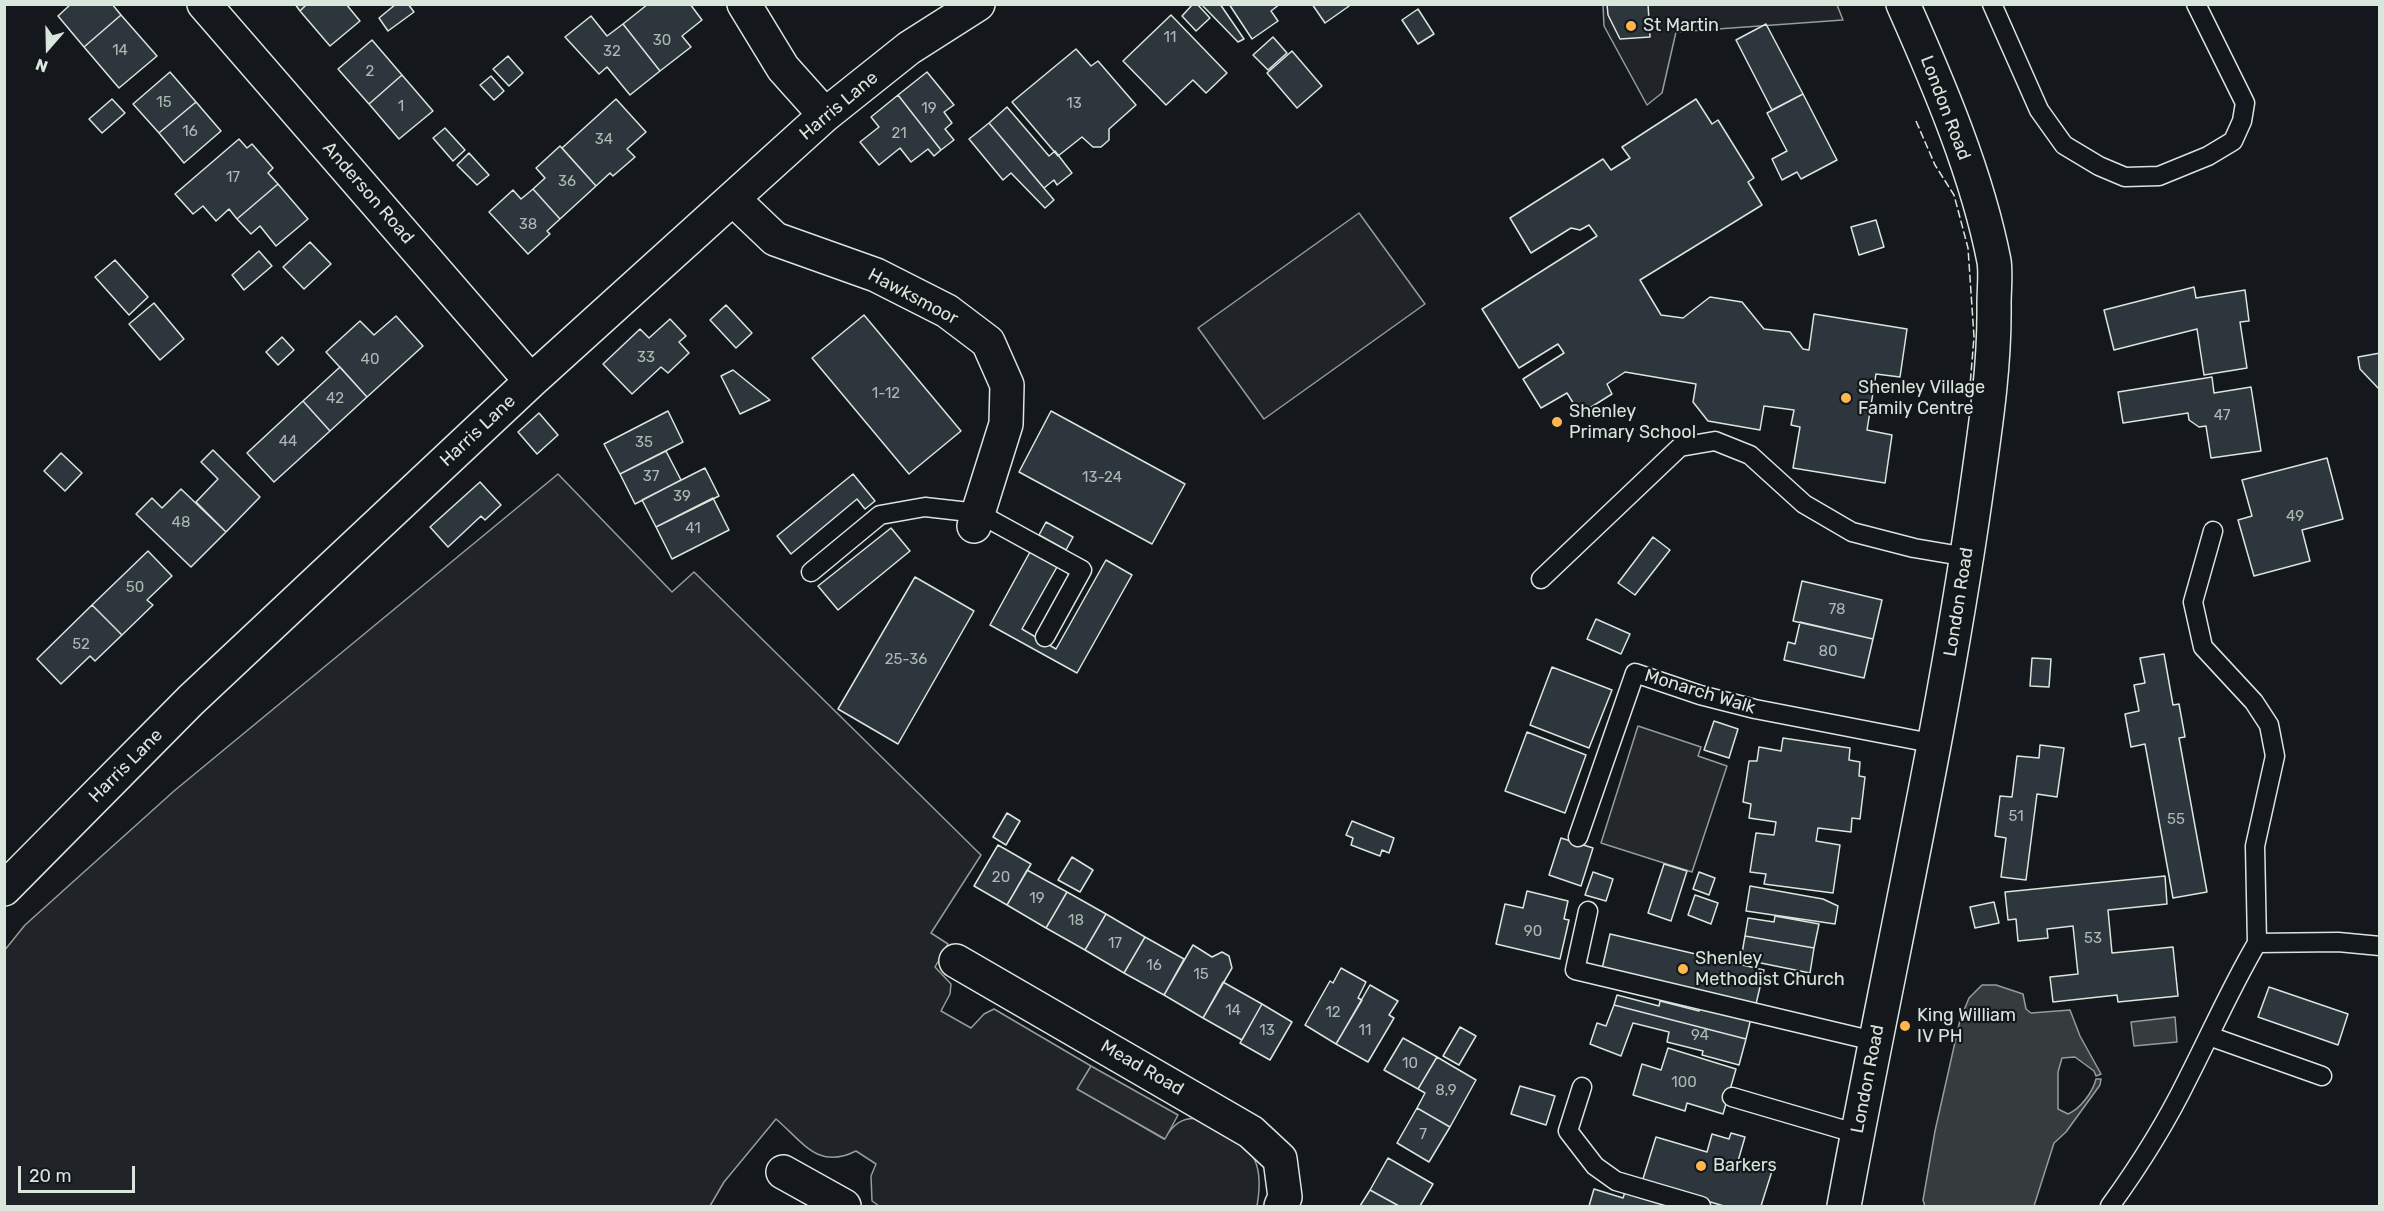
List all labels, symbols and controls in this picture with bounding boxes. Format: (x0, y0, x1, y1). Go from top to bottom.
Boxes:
place label: St Martin (1643, 15, 1719, 37)
north arrow (18, 18, 78, 78)
marker: St Martin (1624, 19, 1638, 33)
house number: 11 (1164, 29, 1176, 47)
house number: 30 (653, 32, 671, 50)
house number: 14 (112, 42, 128, 60)
house number: 32 (603, 43, 621, 61)
street label: London Road (1915, 53, 1975, 163)
text: N (33, 54, 50, 76)
house number: 2 (366, 63, 374, 81)
street label: Harris Lane (795, 67, 883, 145)
house number: 15 (156, 94, 172, 112)
house number: 13 (1066, 95, 1082, 113)
house number: 1 (398, 98, 404, 116)
house number: 19 (921, 100, 937, 118)
house number: 16 (182, 123, 198, 141)
house number: 21 (891, 125, 907, 143)
house number: 34 (595, 131, 613, 149)
street label: Anderson Road (318, 138, 418, 248)
house number: 17 (226, 169, 240, 187)
house number: 36 (558, 173, 576, 191)
house number: 38 (519, 216, 537, 234)
street label: Hawksmoor (864, 264, 962, 330)
house number: 33 (637, 349, 655, 367)
house number: 40 (361, 351, 379, 369)
place label: Shenley Village Family Centre (1858, 377, 1985, 420)
house number: 1-12 (872, 385, 900, 403)
house number: 42 (326, 390, 344, 408)
street label: Harris Lane (436, 391, 520, 471)
marker: Shenley Village Family Centre (1839, 391, 1853, 405)
place label: Shenley Primary School (1569, 401, 1696, 444)
house number: 47 (2214, 407, 2230, 425)
marker: Shenley Primary School (1550, 415, 1564, 429)
house number: 44 (279, 433, 297, 451)
house number: 35 (635, 434, 653, 452)
house number: 37 (643, 468, 659, 486)
house number: 13-24 (1082, 469, 1122, 487)
house number: 39 (673, 488, 691, 506)
house number: 49 (2286, 508, 2304, 526)
house number: 48 (172, 514, 190, 532)
house number: 41 (685, 520, 701, 538)
street label: London Road (1940, 546, 1978, 658)
house number: 50 (126, 579, 144, 597)
house number: 78 (1828, 601, 1846, 619)
house number: 52 (72, 636, 90, 654)
house number: 80 (1818, 643, 1838, 661)
house number: 25-36 (885, 651, 927, 669)
street label: Monarch Walk (1642, 665, 1758, 719)
street label: Harris Lane (85, 725, 167, 807)
house number: 51 (2008, 808, 2024, 826)
house number: 55 (2167, 811, 2185, 829)
house number: 20 (992, 869, 1010, 887)
house number: 19 (1029, 890, 1045, 908)
house number: 18 (1068, 912, 1084, 930)
house number: 90 (1524, 923, 1542, 941)
house number: 53 (2084, 930, 2102, 948)
house number: 17 (1108, 935, 1122, 953)
place label: Shenley Methodist Church (1695, 948, 1845, 990)
house number: 16 (1146, 957, 1162, 975)
marker: Shenley Methodist Church (1676, 962, 1690, 976)
house number: 15 (1193, 966, 1209, 984)
house number: 14 (1225, 1002, 1241, 1020)
house number: 12 (1325, 1004, 1341, 1022)
place label: King William IV PH (1917, 1005, 2016, 1048)
marker: King William IV PH (1898, 1019, 1912, 1033)
house number: 13 (1259, 1022, 1275, 1040)
house number: 11 (1359, 1022, 1371, 1040)
street label: London Road (1847, 1023, 1889, 1135)
house number: 94 (1691, 1027, 1709, 1045)
street label: Mead Road (1097, 1036, 1187, 1100)
house number: 10 (1402, 1055, 1418, 1073)
house number: 100 (1671, 1074, 1697, 1092)
house number: 8,9 (1435, 1082, 1457, 1100)
house number: 7 (1419, 1126, 1427, 1144)
scale bar (21, 1154, 138, 1192)
place label: Barkers (1713, 1155, 1777, 1177)
marker: Barkers (1694, 1159, 1708, 1173)
text: 20 m (29, 1165, 71, 1187)

